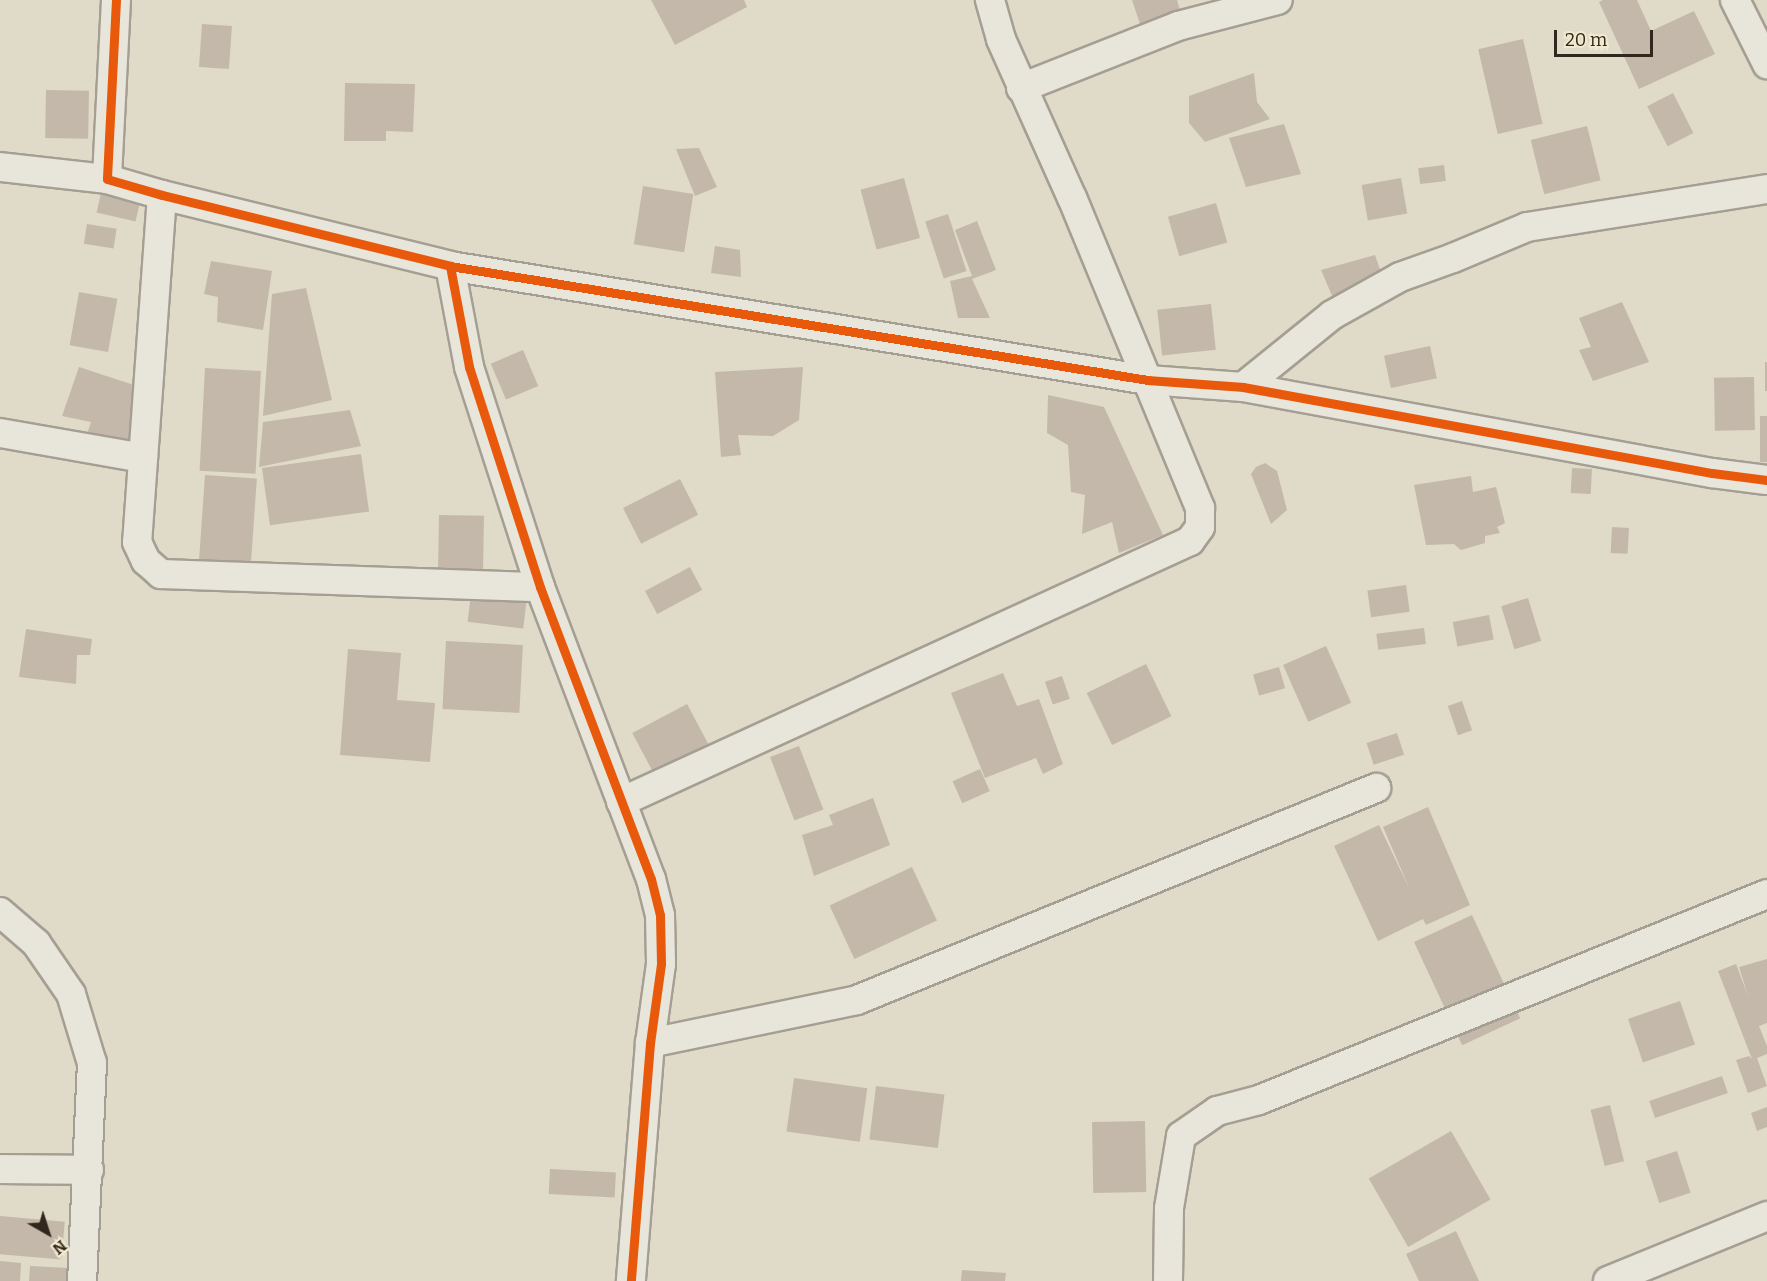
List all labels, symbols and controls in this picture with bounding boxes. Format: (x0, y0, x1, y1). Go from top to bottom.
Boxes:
scale bar (1557, 18, 1656, 56)
text: 20 m (1565, 29, 1607, 51)
north arrow (18, 1203, 78, 1263)
text: N (49, 1236, 70, 1259)

